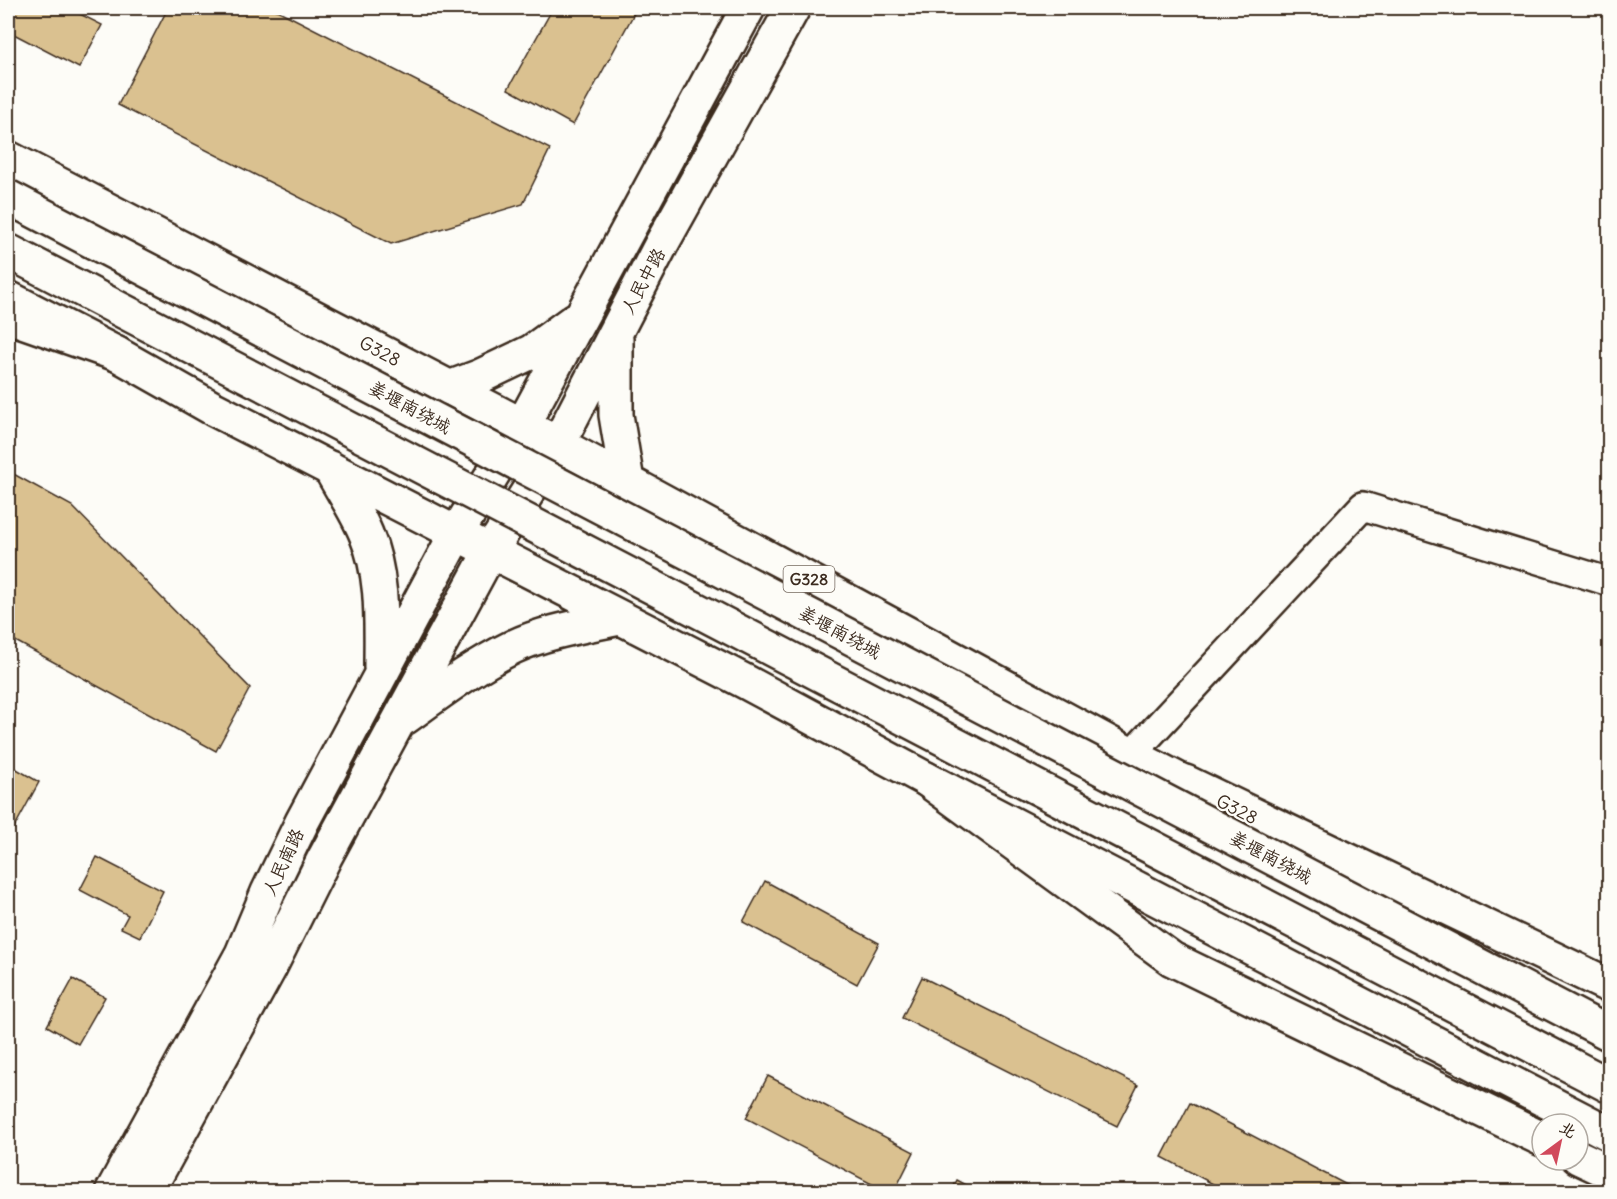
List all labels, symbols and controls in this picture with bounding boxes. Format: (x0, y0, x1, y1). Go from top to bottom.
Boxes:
street label: 人民中路 (616, 244, 670, 318)
street label: G328 (355, 331, 405, 371)
street label: 姜堰南绕城 (365, 376, 455, 438)
road number: G328 (784, 566, 834, 592)
street label: 姜堰南绕城 (795, 601, 885, 663)
street label: G328 (1212, 789, 1262, 829)
street label: 人民南路 (257, 825, 309, 899)
street label: 姜堰南绕城 (1226, 826, 1316, 888)
north arrow (1530, 1112, 1590, 1172)
text: 北 (1556, 1117, 1580, 1142)

